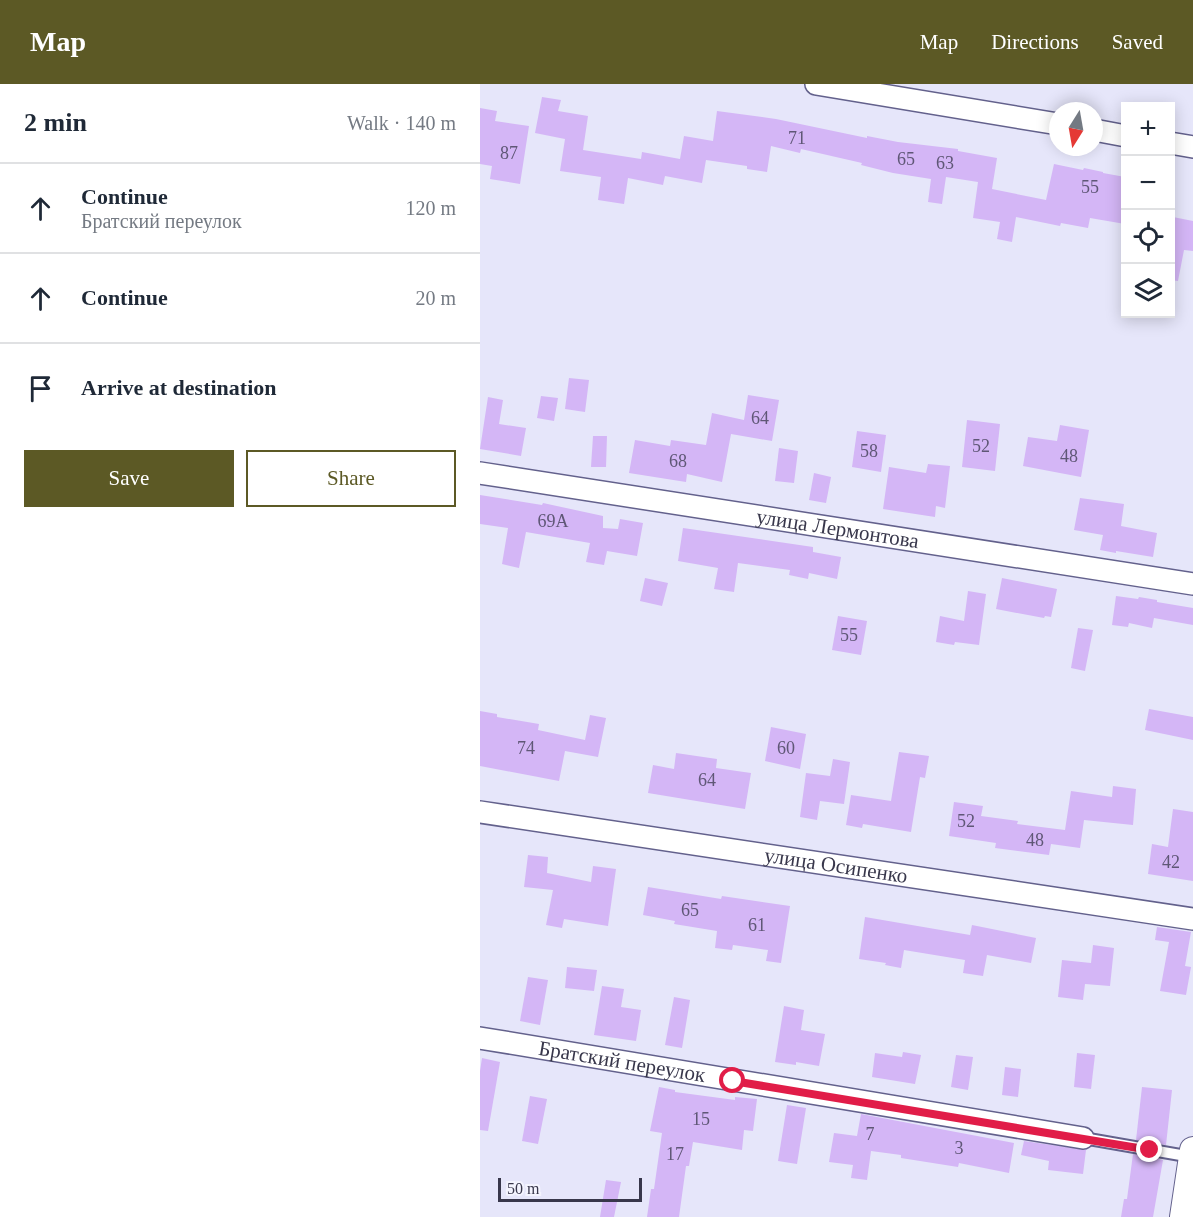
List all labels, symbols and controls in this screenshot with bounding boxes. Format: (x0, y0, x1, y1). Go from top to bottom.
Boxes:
text: Map (30, 26, 86, 57)
text: Map (920, 30, 958, 54)
text: Directions (991, 30, 1079, 54)
text: Saved (1112, 30, 1163, 54)
north arrow (1049, 102, 1103, 156)
map controls (1121, 102, 1175, 318)
button: + (1121, 102, 1175, 156)
text: 2 min (24, 108, 87, 137)
text: Walk · 140 m (347, 112, 456, 134)
house number: 71 (788, 128, 806, 148)
house number: 87 (500, 143, 518, 163)
house number: 65 (897, 149, 915, 169)
house number: 63 (936, 153, 954, 173)
button: − (1121, 156, 1175, 210)
house number: 55 (1081, 177, 1099, 197)
text: Continue (81, 184, 168, 209)
icon: ahead (24, 192, 57, 225)
text: 120 m (405, 197, 456, 219)
text: Братский переулок (81, 210, 242, 232)
button: locate (1121, 210, 1175, 264)
button: layers (1121, 264, 1175, 318)
icon: ahead (24, 282, 57, 315)
text: Continue (81, 285, 168, 310)
text: 20 m (415, 287, 456, 309)
icon: arrive (24, 372, 57, 405)
text: Arrive at destination (81, 375, 277, 400)
house number: 64 (751, 408, 769, 428)
house number: 52 (972, 436, 990, 456)
house number: 58 (860, 441, 878, 461)
house number: 48 (1060, 446, 1078, 466)
button: Save (24, 450, 234, 507)
button: Share (246, 450, 456, 507)
house number: 68 (669, 451, 687, 471)
street label: улица Лермонтова (755, 504, 921, 553)
house number: 69А (538, 511, 569, 531)
house number: 55 (840, 625, 858, 645)
house number: 74 (517, 738, 535, 758)
house number: 60 (777, 738, 795, 758)
house number: 64 (698, 770, 716, 790)
house number: 52 (957, 811, 975, 831)
house number: 48 (1026, 830, 1044, 850)
street label: улица Осипенко (763, 843, 909, 888)
house number: 42 (1162, 852, 1180, 872)
house number: 65 (681, 900, 699, 920)
house number: 61 (748, 915, 766, 935)
street label: Братский переулок (537, 1036, 708, 1087)
route start (719, 1067, 745, 1093)
house number: 15 (692, 1109, 710, 1129)
house number: 7 (866, 1124, 875, 1144)
route end (1136, 1136, 1162, 1162)
house number: 3 (955, 1138, 964, 1158)
house number: 17 (666, 1144, 684, 1164)
scale bar (498, 1175, 642, 1202)
text: 50 m (507, 1180, 539, 1197)

